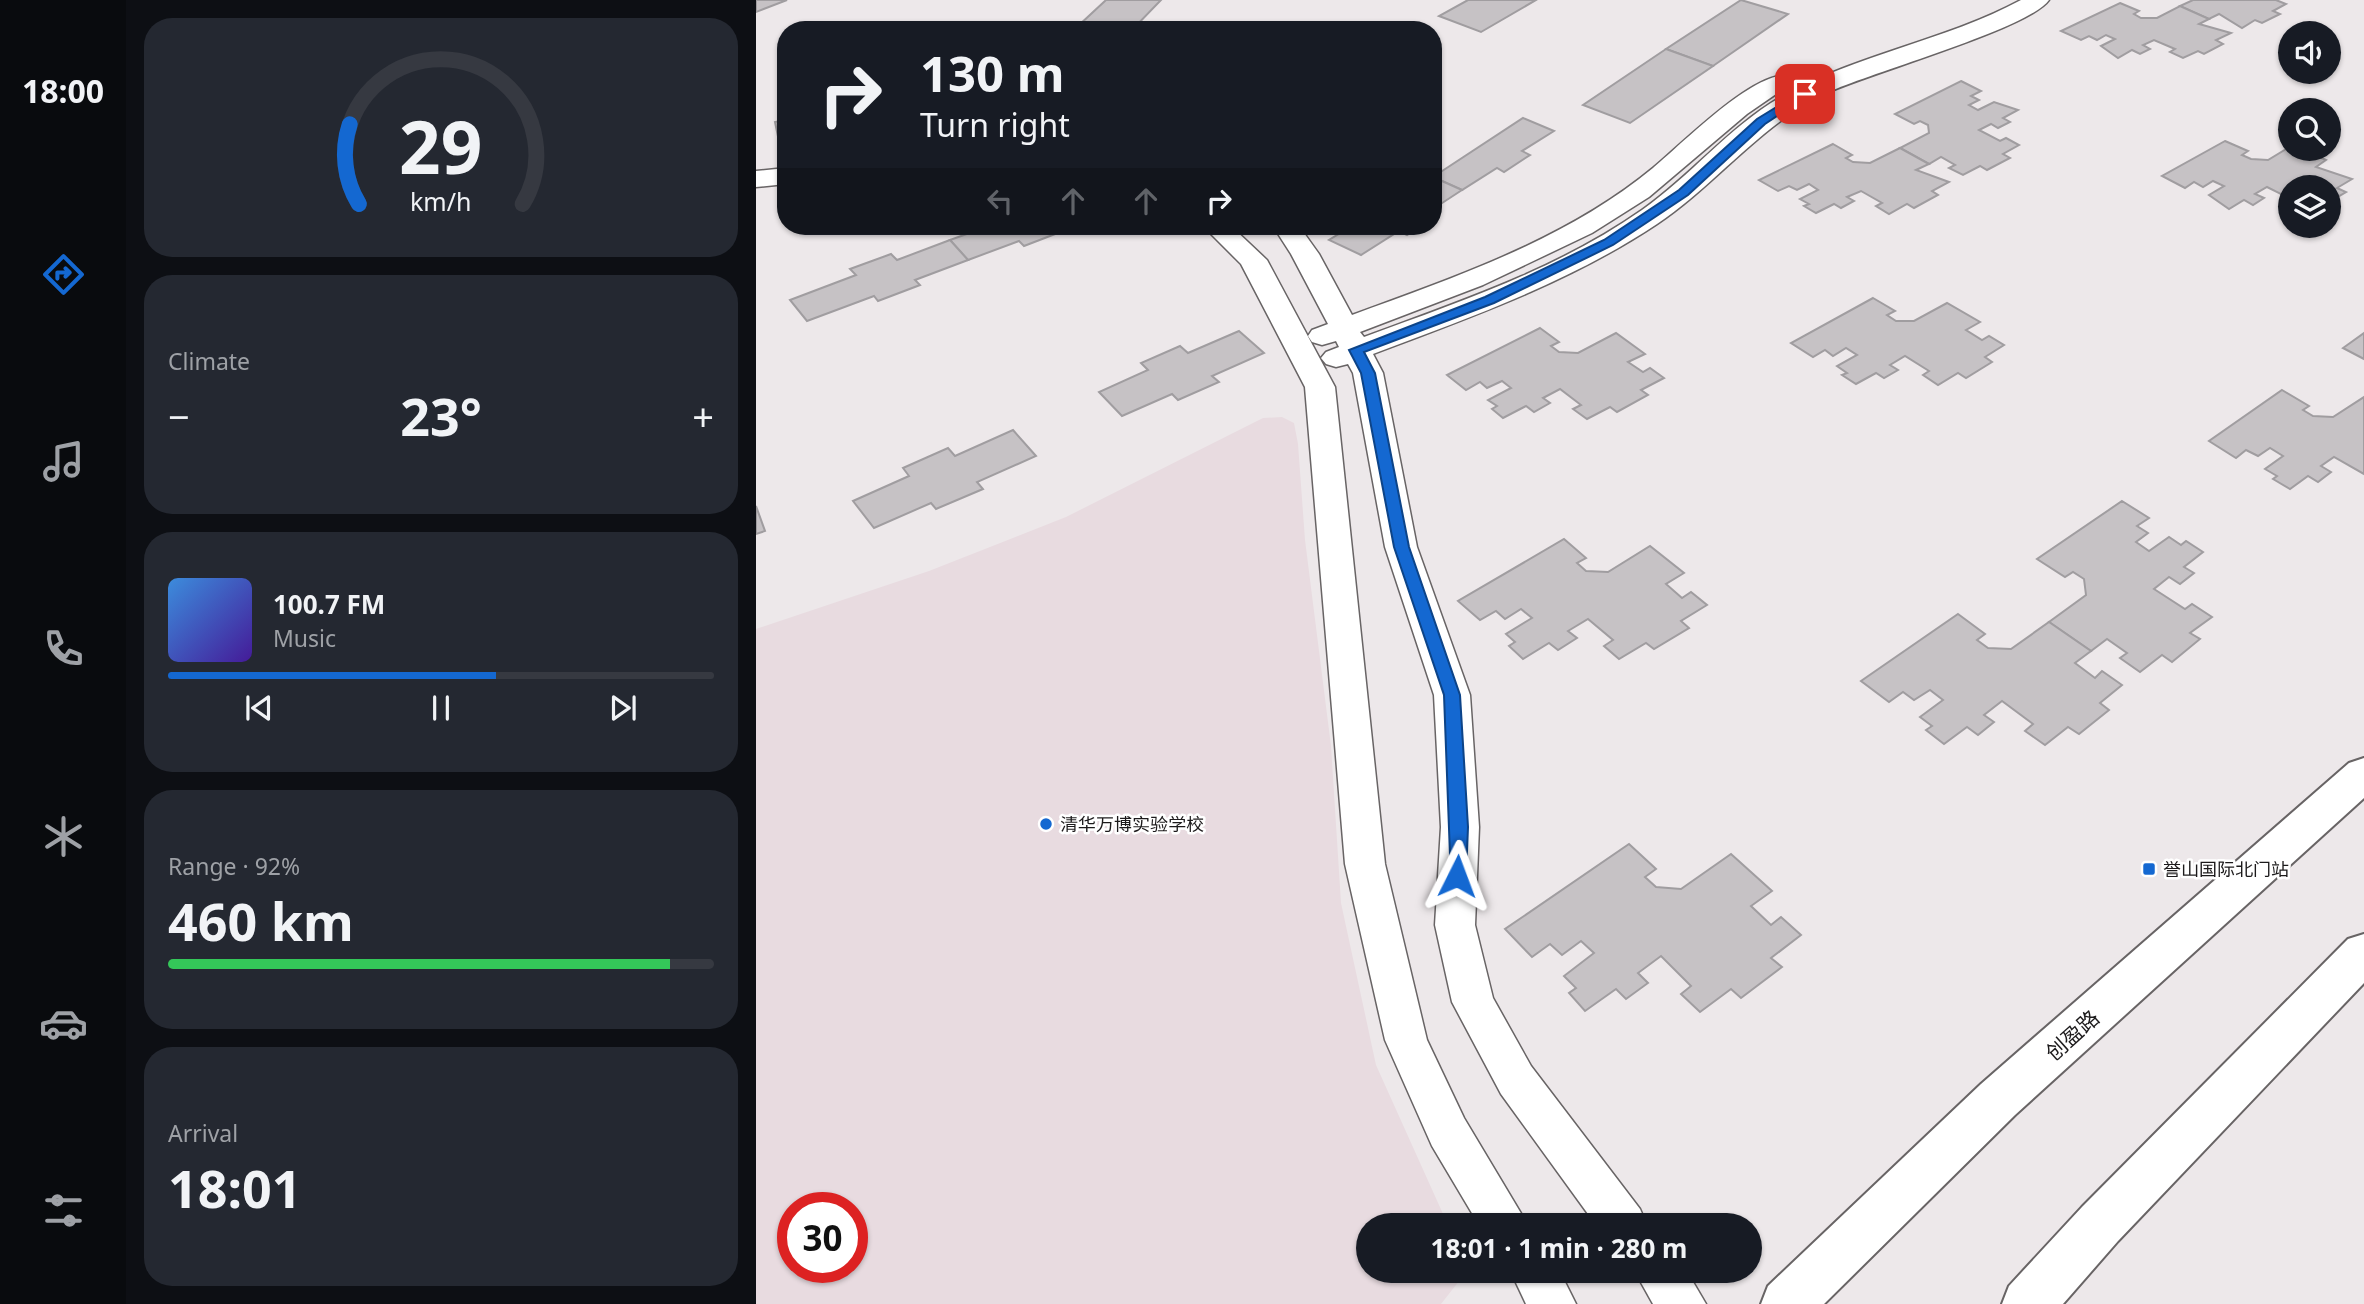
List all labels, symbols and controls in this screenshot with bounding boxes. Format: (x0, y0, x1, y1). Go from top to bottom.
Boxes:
map controls (2278, 21, 2341, 238)
button: sound (2278, 21, 2341, 84)
text: 130 m (920, 40, 1065, 106)
icon: right (805, 49, 896, 140)
pin (1775, 64, 1835, 124)
text: 18:00 (22, 69, 104, 112)
icon: arrive (1786, 75, 1824, 113)
text: 29 (399, 96, 483, 195)
button: search (2278, 98, 2341, 161)
text: Turn right (920, 103, 1070, 146)
button: layers (2278, 175, 2341, 238)
icon: left (981, 182, 1019, 220)
icon: ahead (1054, 182, 1092, 220)
icon: ahead (1127, 182, 1165, 220)
icon: right (1200, 182, 1238, 220)
text: km/h (410, 183, 472, 217)
icon: directions (39, 250, 88, 299)
text: Climate (168, 345, 250, 377)
text: 23° (400, 380, 482, 451)
text: − (168, 390, 190, 442)
text: + (692, 390, 714, 442)
icon: music (39, 437, 88, 486)
text: 100.7 FM (273, 586, 385, 622)
text: Music (273, 622, 336, 654)
icon: phone (39, 624, 88, 673)
icon: previous (240, 689, 278, 727)
icon: pause (422, 689, 460, 727)
icon: next (604, 689, 642, 727)
icon: climate (39, 812, 88, 861)
place label: 清华万博实验学校 (1060, 812, 1204, 836)
marker: 清华万博实验学校 (1038, 816, 1054, 832)
position arrow (1420, 839, 1494, 913)
text: Range · 92% (168, 850, 300, 882)
place label: 誉山国际北门站 (2163, 857, 2289, 881)
marker: 誉山国际北门站 (2141, 861, 2157, 877)
text: 460 km (168, 885, 354, 956)
icon: car (39, 999, 88, 1048)
street label: 创盈路 (2039, 1004, 2105, 1066)
text: Arrival (168, 1117, 238, 1149)
text: 18:01 (168, 1152, 302, 1223)
icon: filters (39, 1186, 88, 1235)
speed limit sign: 30 (777, 1192, 868, 1283)
text: 18:01 · 1 min · 280 m (1431, 1230, 1687, 1266)

